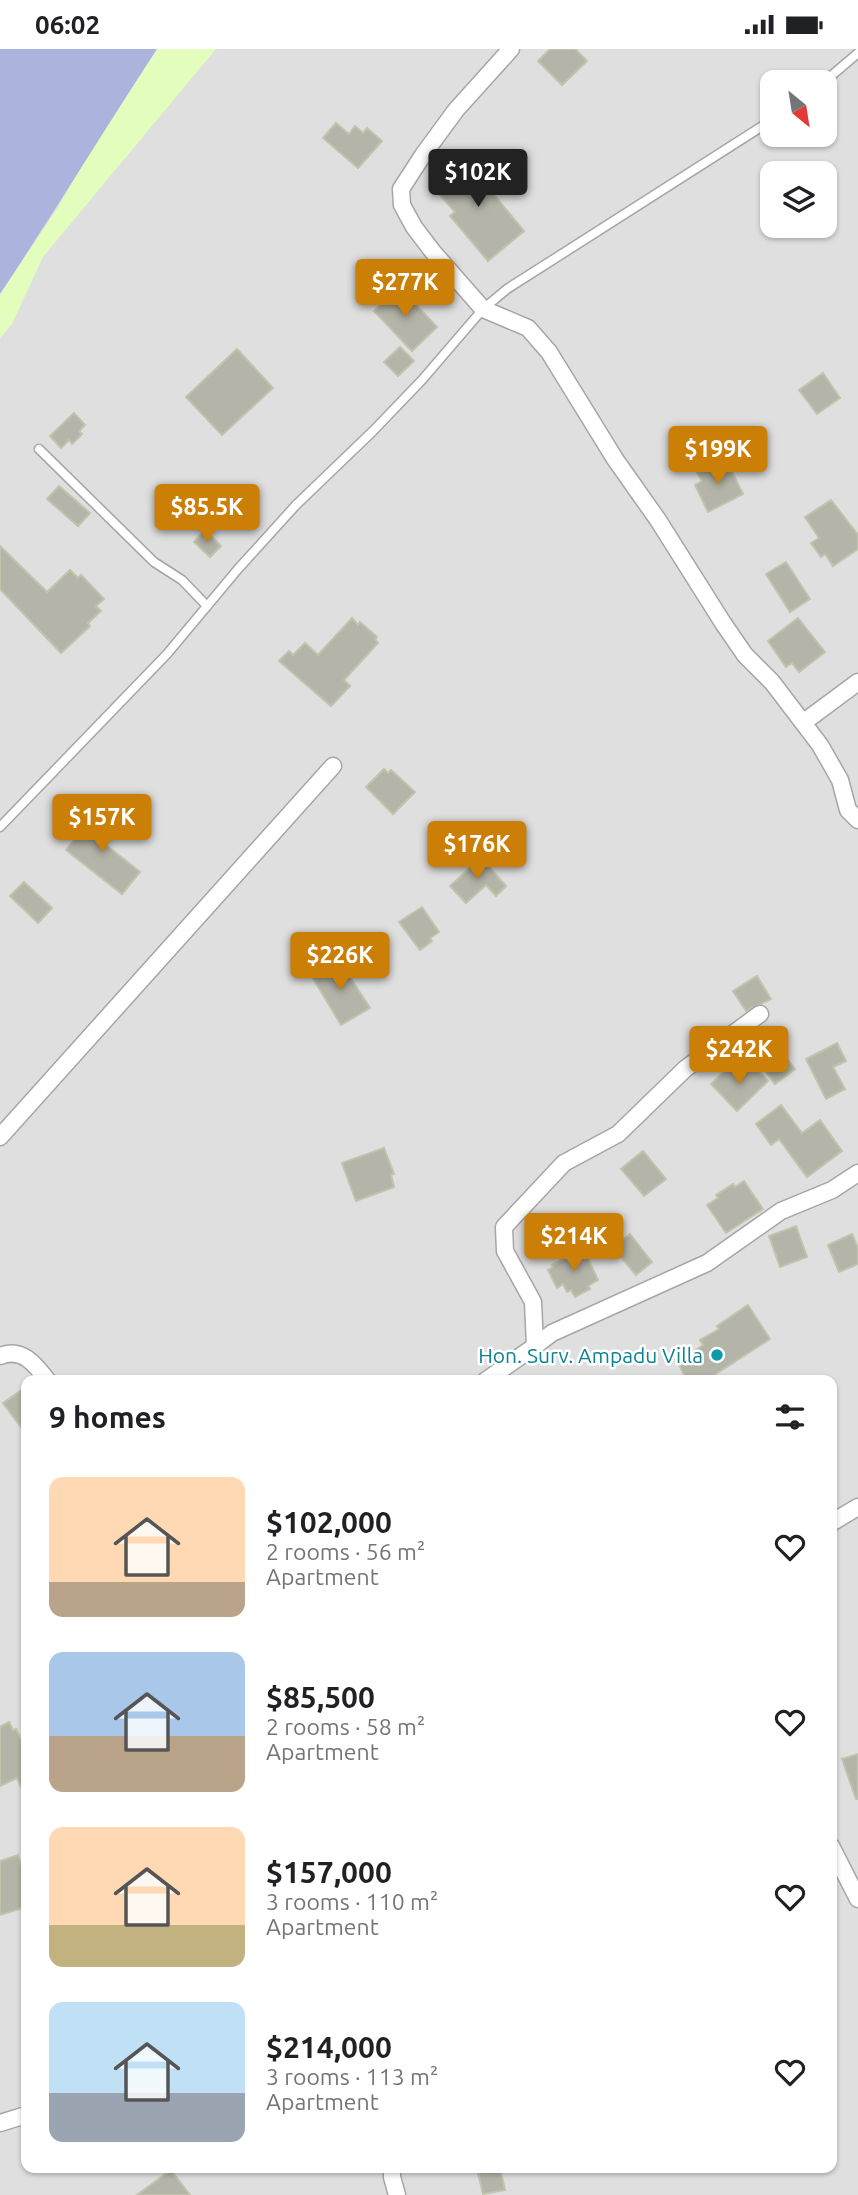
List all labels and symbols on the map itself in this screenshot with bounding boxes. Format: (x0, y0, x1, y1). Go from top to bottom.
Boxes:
north arrow (760, 70, 836, 147)
pin: $102K (429, 149, 527, 209)
pin: $277K (356, 259, 454, 319)
pin: $199K (669, 427, 767, 486)
pin: $85.5K (150, 484, 264, 544)
pin: $157K (53, 795, 151, 854)
pin: $176K (428, 821, 526, 881)
pin: $226K (291, 933, 389, 992)
pin: $242K (690, 1027, 788, 1086)
pin: $214K (525, 1213, 623, 1273)
place label: Hon. Surv. Ampadu Villa (478, 1343, 703, 1367)
marker: Hon. Surv. Ampadu Villa (709, 1347, 725, 1363)

